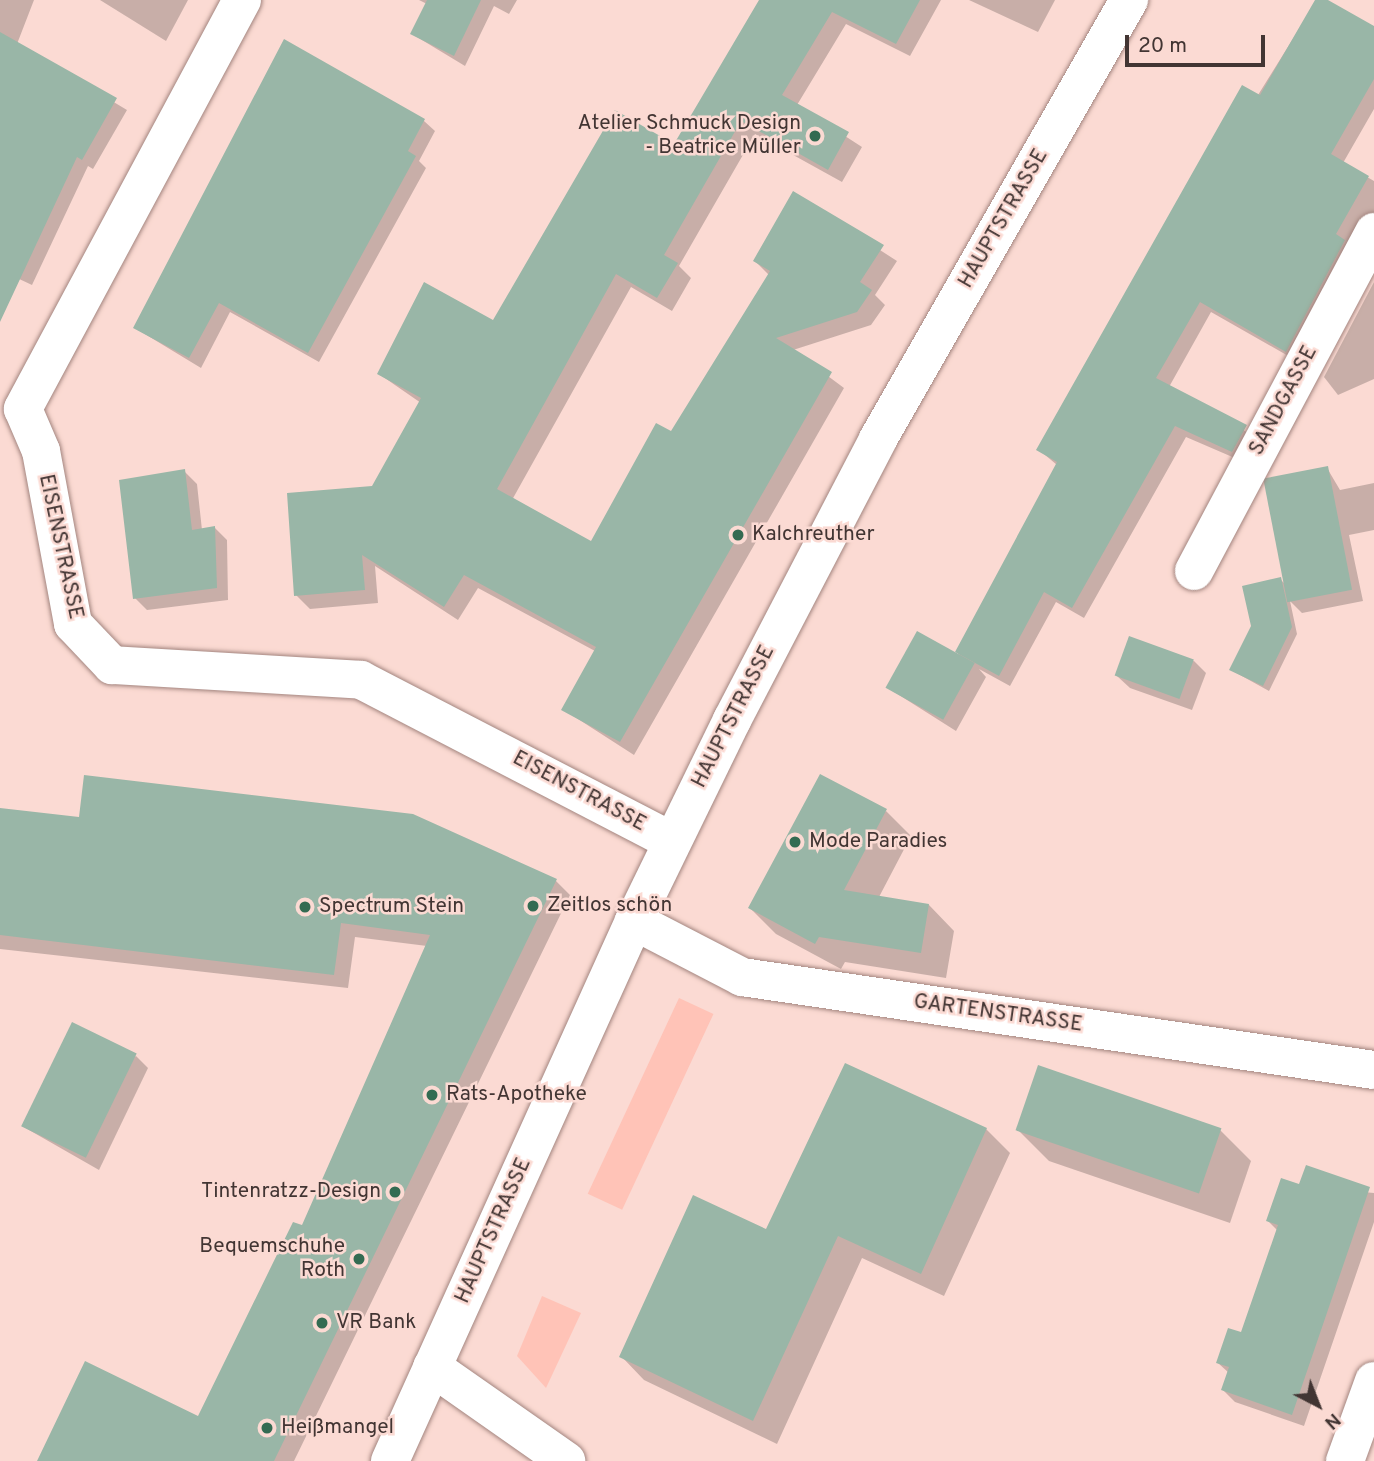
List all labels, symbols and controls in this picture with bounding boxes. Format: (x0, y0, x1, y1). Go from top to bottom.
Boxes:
scale bar (1129, 21, 1269, 65)
text: 20 m (1138, 33, 1187, 60)
place label: Atelier Schmuck Design - Beatrice Müller (577, 111, 801, 161)
marker: Atelier Schmuck Design - Beatrice Müller (807, 128, 823, 144)
street label: HAUPTSTRASSE (954, 145, 1054, 293)
street label: SANDGASSE (1245, 342, 1323, 460)
street label: EISENSTRASSE (32, 472, 88, 622)
place label: Kalchreuther (752, 522, 875, 548)
marker: Kalchreuther (730, 527, 746, 543)
street label: HAUPTSTRASSE (687, 642, 781, 792)
street label: EISENSTRASSE (508, 746, 650, 838)
place label: Mode Paradies (809, 829, 947, 855)
marker: Mode Paradies (787, 834, 803, 850)
place label: Zeitlos schön (547, 893, 672, 919)
place label: Spectrum Stein (319, 894, 464, 920)
marker: Zeitlos schön (525, 898, 541, 914)
marker: Spectrum Stein (297, 899, 313, 915)
street label: GARTENSTRASSE (912, 990, 1084, 1038)
place label: Rats-Apotheke (446, 1082, 587, 1108)
marker: Rats-Apotheke (424, 1087, 440, 1103)
street label: HAUPTSTRASSE (451, 1154, 537, 1308)
place label: Tintenratzz-Design (201, 1179, 381, 1205)
marker: Tintenratzz-Design (387, 1184, 403, 1200)
place label: Bequemschuhe Roth (199, 1234, 345, 1284)
marker: Bequemschuhe Roth (351, 1251, 367, 1267)
place label: VR Bank (336, 1310, 416, 1336)
marker: VR Bank (314, 1315, 330, 1331)
north arrow (1283, 1370, 1353, 1440)
text: N (1319, 1407, 1345, 1434)
place label: Heißmangel (281, 1415, 394, 1441)
marker: Heißmangel (259, 1420, 275, 1436)

